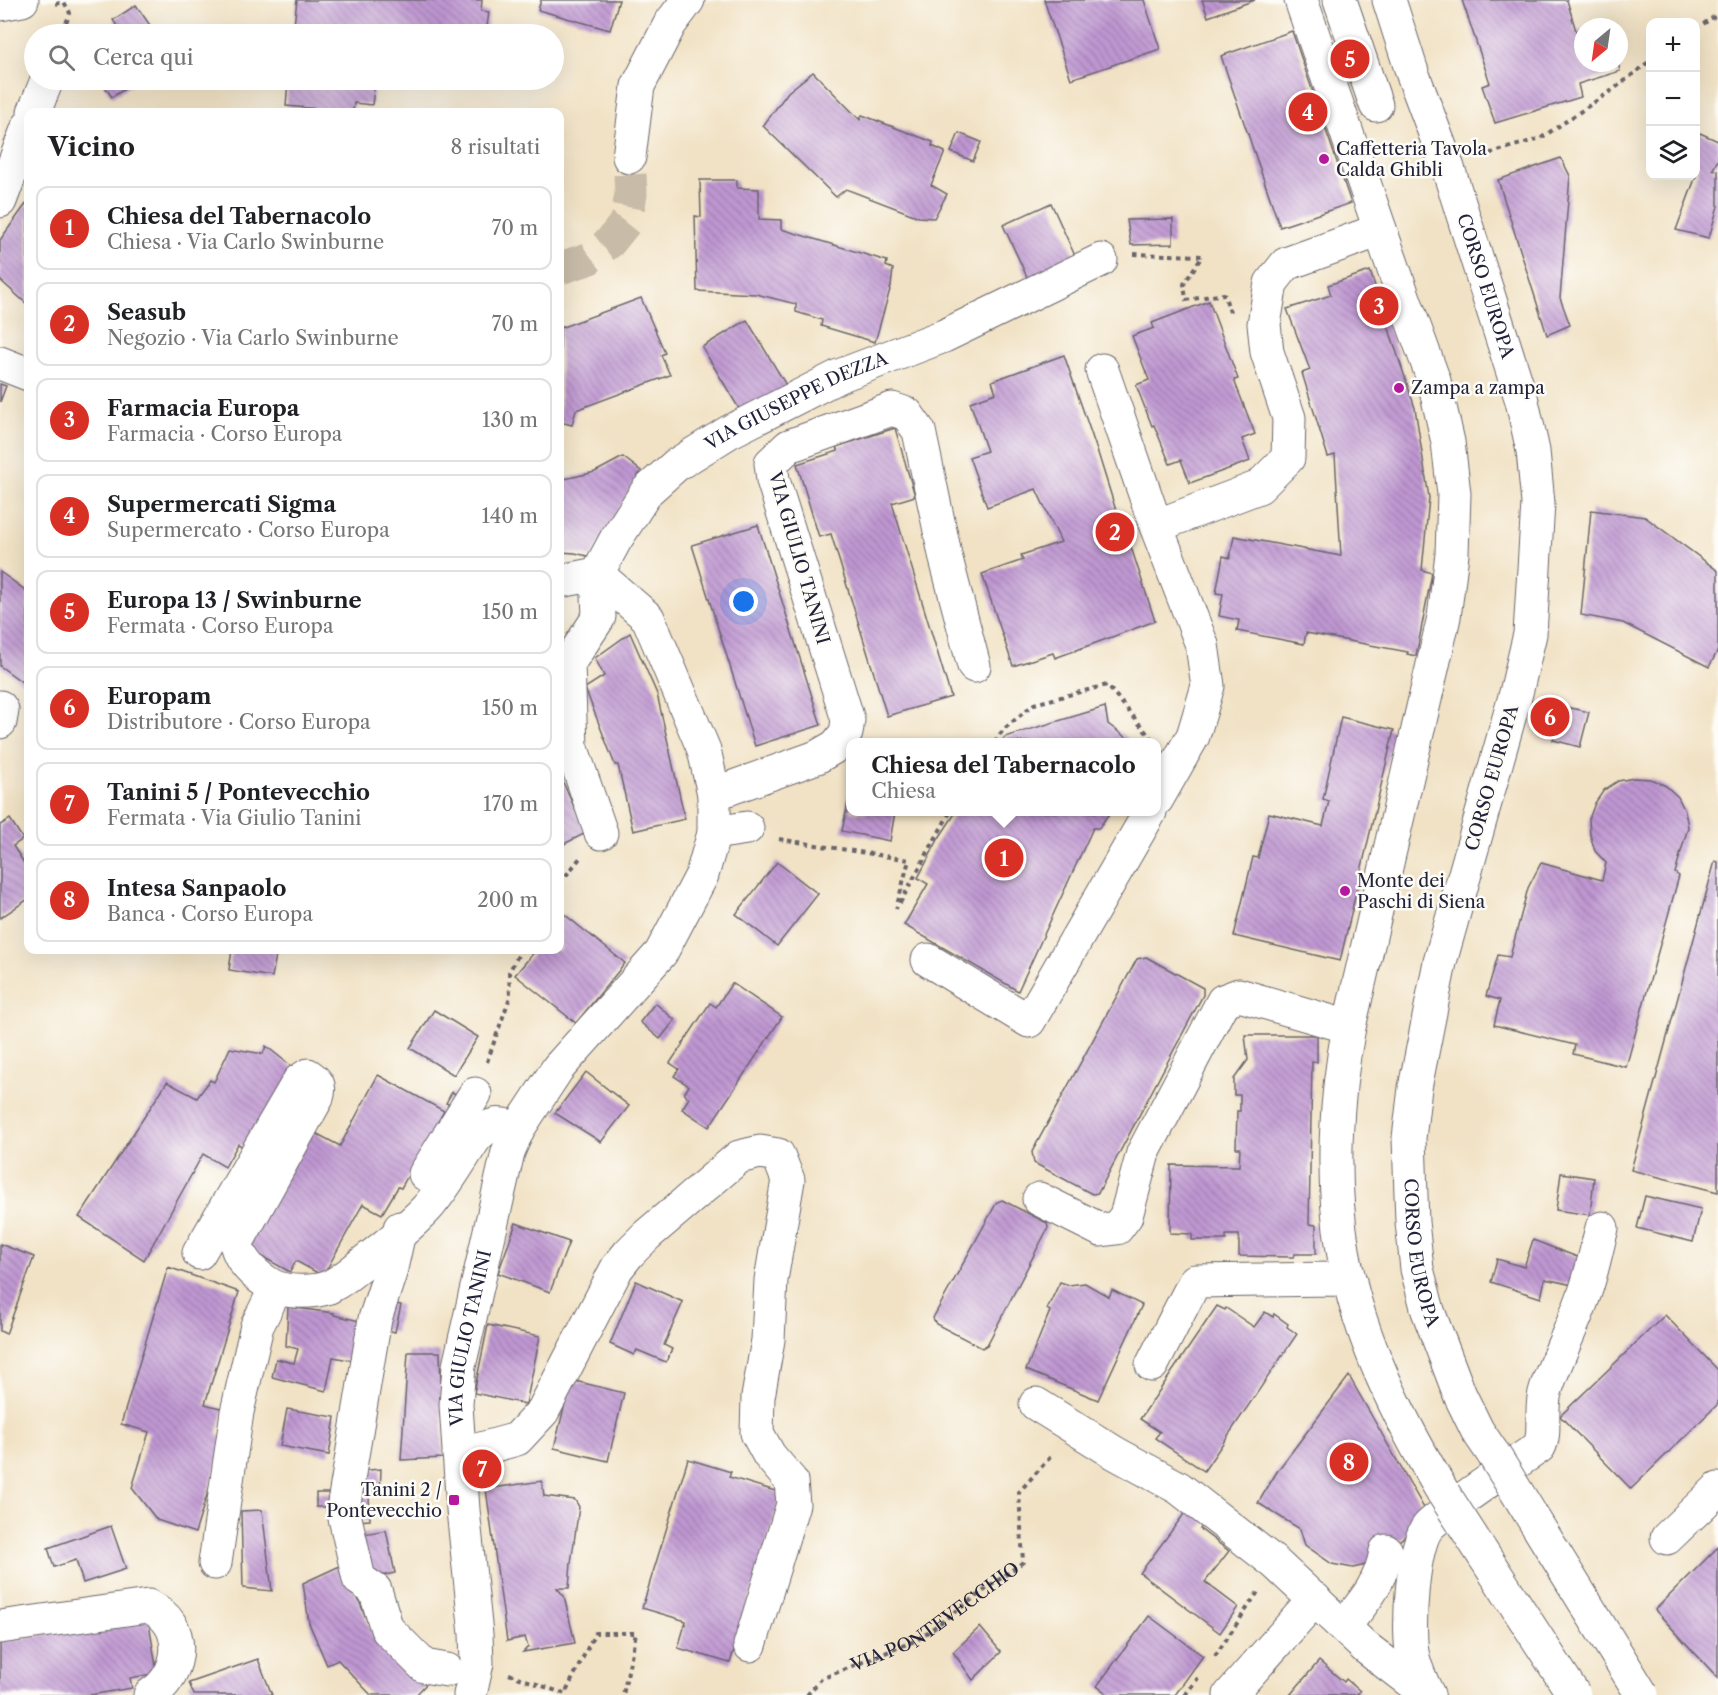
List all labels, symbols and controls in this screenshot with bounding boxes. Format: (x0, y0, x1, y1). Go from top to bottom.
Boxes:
north arrow (1574, 18, 1628, 72)
map controls (1646, 18, 1700, 180)
button: + (1646, 18, 1700, 72)
search box (24, 24, 564, 90)
pin: 5 (1330, 36, 1370, 82)
icon: search (45, 41, 78, 74)
text: Cerca qui (93, 44, 194, 71)
button: − (1646, 72, 1700, 126)
pin: 4 (1288, 90, 1328, 134)
button: layers (1646, 126, 1700, 180)
text: Vicino (48, 131, 135, 163)
text: 8 risultati (451, 135, 540, 159)
place label: Caffetteria Tavola Calda Ghibli (1336, 138, 1487, 181)
marker: Caffetteria Tavola Calda Ghibli (1317, 152, 1331, 166)
text: Chiesa del Tabernacolo (107, 203, 371, 230)
street label: CORSO EUROPA (1452, 211, 1519, 362)
text: 1 (65, 216, 74, 240)
text: 70 m (492, 216, 538, 240)
text: Chiesa · Via Carlo Swinburne (107, 230, 384, 254)
pin: 3 (1360, 284, 1398, 328)
text: Seasub (107, 299, 186, 326)
text: 2 (64, 312, 75, 336)
text: 70 m (492, 312, 538, 336)
text: Negozio · Via Carlo Swinburne (107, 326, 399, 350)
street label: VIA GIUSEPPE DEZZA (700, 347, 891, 456)
place label: Zampa a zampa (1411, 377, 1545, 399)
marker: Zampa a zampa (1392, 381, 1406, 395)
text: Farmacia Europa (107, 395, 300, 422)
text: 3 (64, 408, 75, 432)
text: 130 m (482, 408, 538, 432)
text: Farmacia · Corso Europa (107, 422, 342, 446)
street label: VIA GIULIO TANINI (764, 468, 834, 647)
text: Supermercati Sigma (107, 491, 336, 518)
text: 4 (64, 504, 75, 528)
text: 140 m (481, 504, 538, 528)
pin: 2 (1096, 510, 1134, 554)
text: Supermercato · Corso Europa (107, 518, 390, 542)
text: Europa 13 / Swinburne (107, 587, 362, 614)
your location (729, 587, 758, 616)
text: 5 (64, 600, 75, 624)
text: 150 m (482, 600, 538, 624)
text: Fermata · Corso Europa (107, 614, 333, 638)
text: Europam (107, 683, 211, 710)
pin: 6 (1530, 694, 1570, 740)
text: 6 (64, 696, 75, 720)
text: 150 m (482, 696, 538, 720)
street label: CORSO EUROPA (1461, 702, 1524, 853)
text: Distributore · Corso Europa (107, 710, 371, 734)
popup (846, 738, 1161, 816)
text: Chiesa del Tabernacolo (871, 752, 1136, 779)
text: Tanini 5 / Pontevecchio (107, 779, 370, 806)
text: Chiesa (871, 779, 936, 803)
text: 7 (64, 792, 75, 816)
text: 170 m (483, 792, 538, 816)
text: Fermata · Via Giulio Tanini (107, 806, 361, 830)
pin: 1 (984, 836, 1024, 880)
place label: Monte dei Paschi di Siena (1357, 870, 1486, 913)
text: Intesa Sanpaolo (107, 875, 286, 902)
marker: Monte dei Paschi di Siena (1338, 884, 1352, 898)
text: 8 (63, 888, 76, 912)
text: 200 m (477, 888, 538, 912)
text: Banca · Corso Europa (107, 902, 313, 926)
street label: CORSO EUROPA (1399, 1178, 1444, 1331)
street label: VIA GIULIO TANINI (445, 1248, 496, 1428)
pin: 8 (1330, 1440, 1368, 1484)
pin: 7 (462, 1446, 502, 1492)
place label: Tanini 2 / Pontevecchio (326, 1479, 442, 1522)
marker: Tanini 2 / Pontevecchio (447, 1493, 461, 1507)
street label: VIA PONTEVECCHIO (847, 1557, 1024, 1677)

